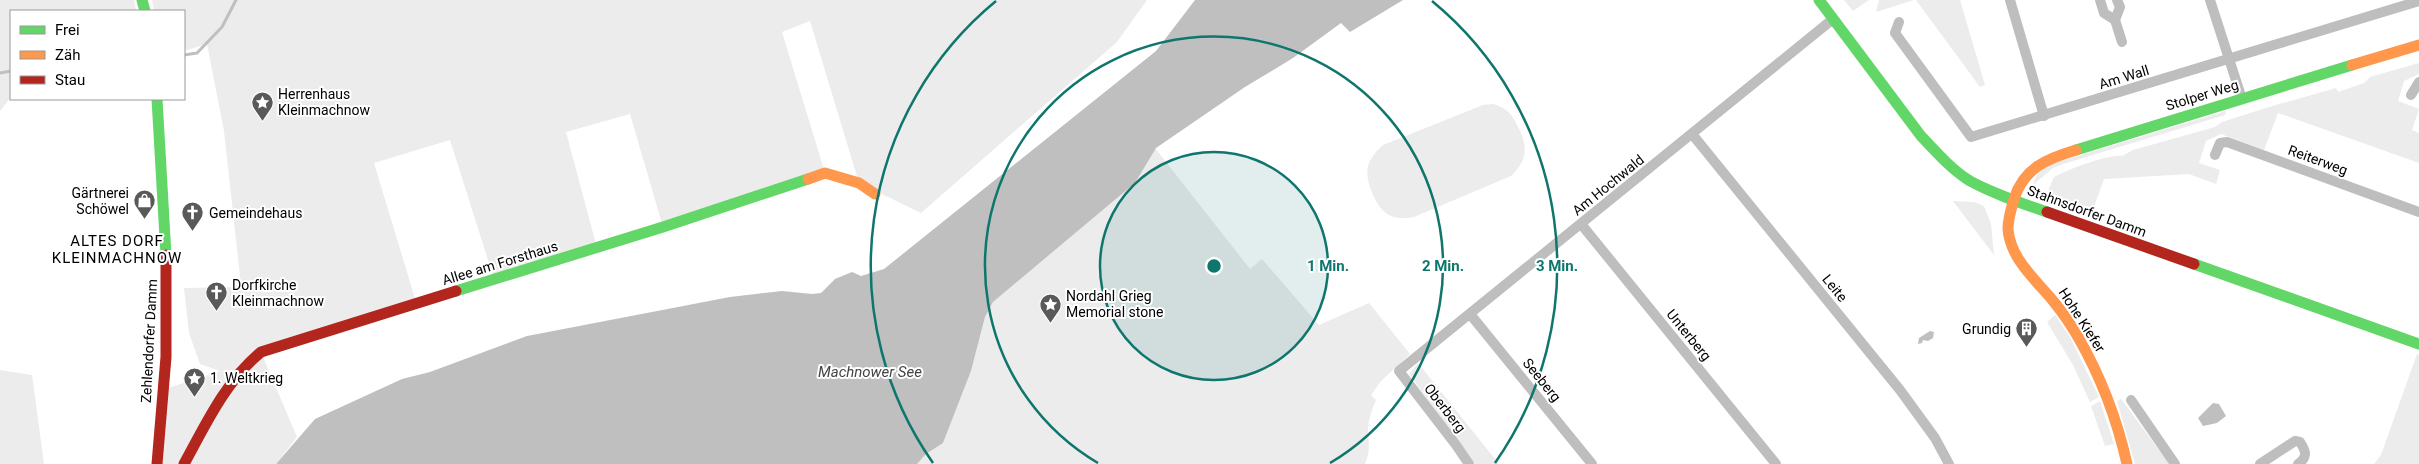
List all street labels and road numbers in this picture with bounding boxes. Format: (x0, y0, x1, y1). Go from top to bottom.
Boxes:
street label: Am Wall (2097, 62, 2151, 92)
street label: Stolper Weg (2164, 76, 2240, 114)
street label: Reiterweg (2286, 142, 2350, 178)
street label: Am Hochwald (1569, 151, 1647, 219)
street label: Stahnsdorfer Damm (2025, 182, 2149, 240)
street label: Allee am Forsthaus (440, 238, 560, 288)
street label: Leite (1819, 271, 1851, 305)
street label: Zehlendorfer Damm (138, 278, 160, 404)
street label: Hohe Kiefer (2055, 285, 2109, 355)
street label: Unterberg (1663, 306, 1715, 364)
street label: Seeberg (1520, 355, 1564, 405)
street label: Oberberg (1421, 380, 1469, 436)

